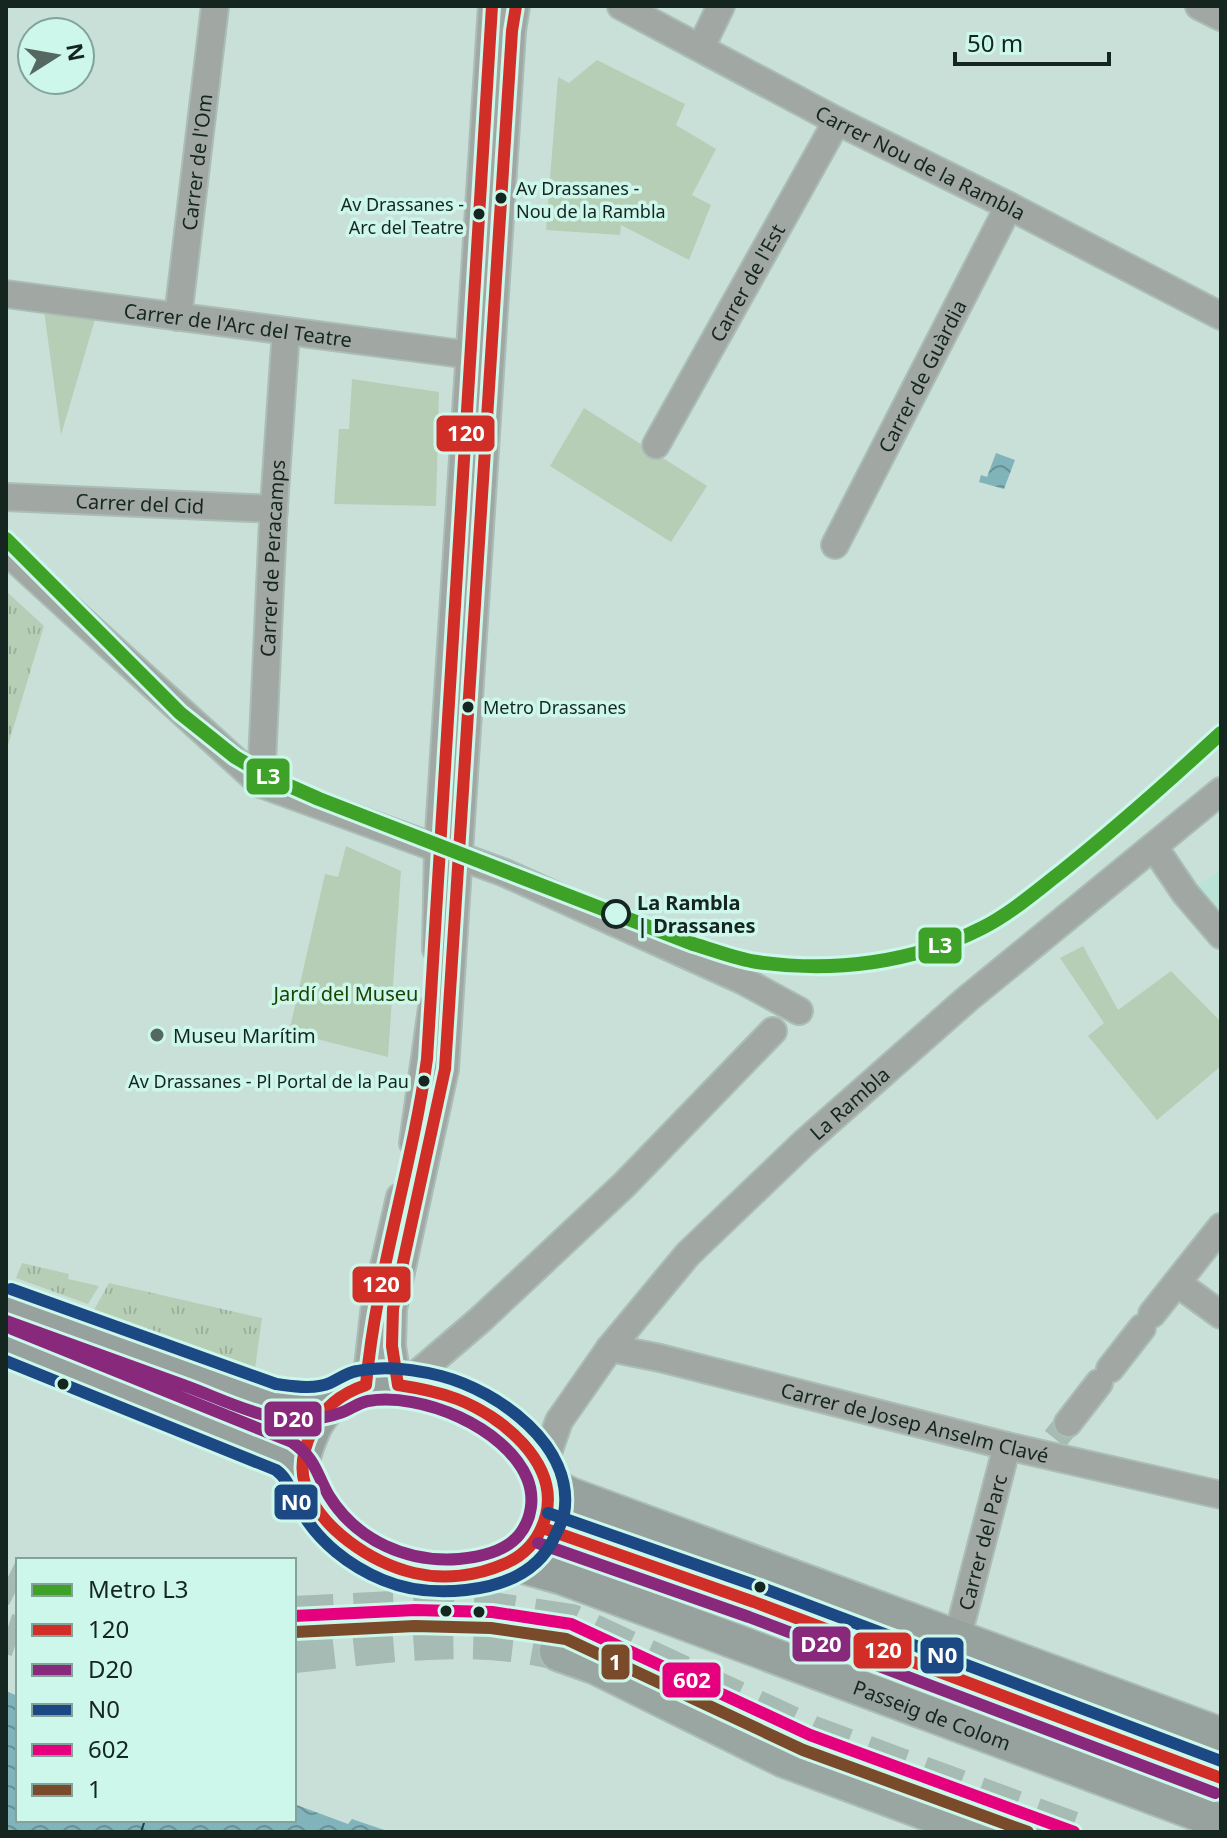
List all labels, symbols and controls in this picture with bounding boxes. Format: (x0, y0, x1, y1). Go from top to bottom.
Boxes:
north arrow (16, 16, 96, 96)
scale bar (955, 16, 1109, 66)
text: 50 m (967, 26, 1023, 59)
text: N (60, 40, 93, 64)
street label: Carrer de l'Om (175, 92, 218, 232)
street label: Carrer Nou de la Rambla (811, 99, 1030, 226)
place label: Av Drassanes - Nou de la Rambla (516, 176, 666, 223)
marker: Av Drassanes - Nou de la Rambla (493, 190, 509, 206)
place label: Av Drassanes - Arc del Teatre (341, 192, 464, 239)
marker: Av Drassanes - Arc del Teatre (471, 206, 487, 222)
street label: Carrer de l'Est (703, 219, 790, 346)
street label: Carrer de Guàrdia (871, 295, 972, 457)
street label: Carrer de l'Arc del Teatre (122, 296, 354, 353)
line badge: 120 (435, 414, 496, 453)
text: 120 (447, 417, 485, 447)
street label: Carrer de Peracamps (253, 459, 291, 658)
street label: Carrer del Cid (75, 487, 205, 519)
place label: Metro Drassanes (483, 695, 626, 719)
marker: Metro Drassanes (460, 699, 476, 715)
line badge: L3 (245, 757, 291, 796)
text: L3 (256, 760, 280, 790)
place label: La Rambla | Drassanes (637, 889, 755, 939)
marker: La Rambla | Drassanes (602, 900, 630, 928)
line badge: L3 (917, 926, 963, 965)
text: L3 (928, 929, 952, 959)
park label: Jardí del Museu (272, 980, 418, 1007)
place label: Museu Marítim (173, 1022, 316, 1049)
marker: Museu Marítim (148, 1026, 166, 1044)
street label: La Rambla (804, 1060, 895, 1146)
place label: Av Drassanes - Pl Portal de la Pau (128, 1069, 409, 1093)
marker: Av Drassanes - Pl Portal de la Pau (416, 1073, 432, 1089)
line badge: 120 (351, 1265, 412, 1304)
text: 120 (362, 1268, 400, 1298)
unlabelled marker (55, 1376, 71, 1392)
street label: Carrer de Josep Anselm Clavé (778, 1376, 1052, 1469)
line badge: D20 (263, 1400, 323, 1438)
text: D20 (272, 1403, 314, 1433)
street label: Carrer del Parc (952, 1471, 1013, 1613)
line badge: N0 (273, 1483, 319, 1521)
text: N0 (281, 1486, 311, 1516)
legend (16, 1558, 296, 1822)
text: Metro L3 (88, 1572, 188, 1605)
unlabelled marker (752, 1579, 768, 1595)
unlabelled marker (438, 1603, 454, 1619)
unlabelled marker (471, 1604, 487, 1620)
text: 120 (88, 1612, 129, 1645)
line badge: D20 (791, 1625, 852, 1663)
text: D20 (800, 1628, 842, 1658)
line badge: 120 (852, 1631, 913, 1670)
text: 120 (864, 1634, 902, 1664)
line badge: N0 (919, 1636, 965, 1675)
text: N0 (927, 1639, 957, 1669)
line badge: 1 (600, 1643, 631, 1681)
text: 1 (609, 1646, 621, 1676)
text: D20 (88, 1652, 133, 1685)
line badge: 602 (661, 1661, 722, 1699)
text: 602 (673, 1664, 711, 1694)
street label: Passeig de Colom (850, 1673, 1015, 1756)
text: N0 (88, 1692, 120, 1725)
text: 602 (88, 1732, 129, 1765)
text: 1 (88, 1772, 102, 1805)

